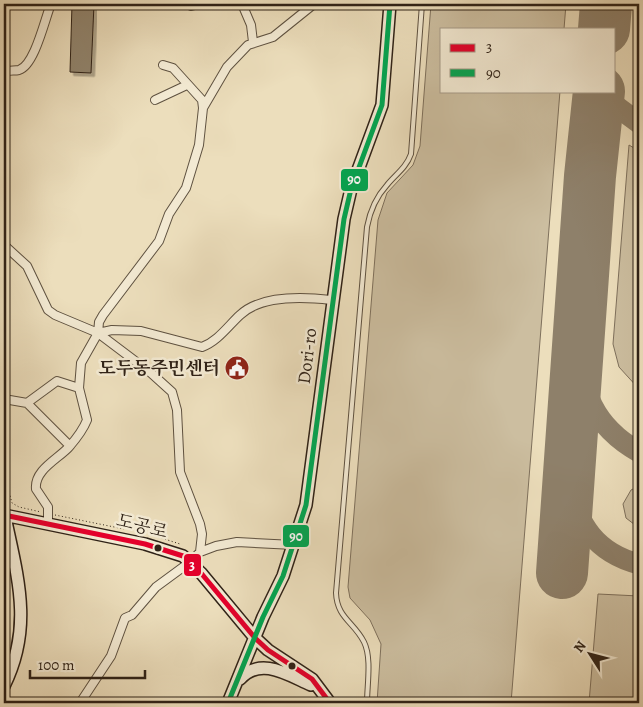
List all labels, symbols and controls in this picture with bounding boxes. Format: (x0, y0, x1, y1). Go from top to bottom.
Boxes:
legend (440, 28, 616, 92)
text: 3 (486, 37, 492, 57)
text: 90 (486, 63, 501, 83)
line badge: 90 (340, 168, 369, 192)
text: 90 (347, 170, 361, 189)
street label: Dori-ro (292, 327, 322, 385)
public building icon: 도두동주민센터 (224, 355, 250, 381)
place label: 도두동주민센터 (98, 356, 220, 380)
street label: 도공로 (114, 508, 170, 544)
line badge: 90 (282, 524, 310, 548)
text: 90 (289, 527, 303, 546)
unlabelled marker (153, 543, 163, 553)
line badge: 3 (183, 553, 202, 577)
text: 3 (189, 556, 195, 575)
north arrow (566, 630, 616, 680)
text: N (569, 637, 591, 656)
scale bar (30, 647, 145, 679)
text: 100 m (38, 655, 75, 675)
unlabelled marker (287, 661, 297, 671)

